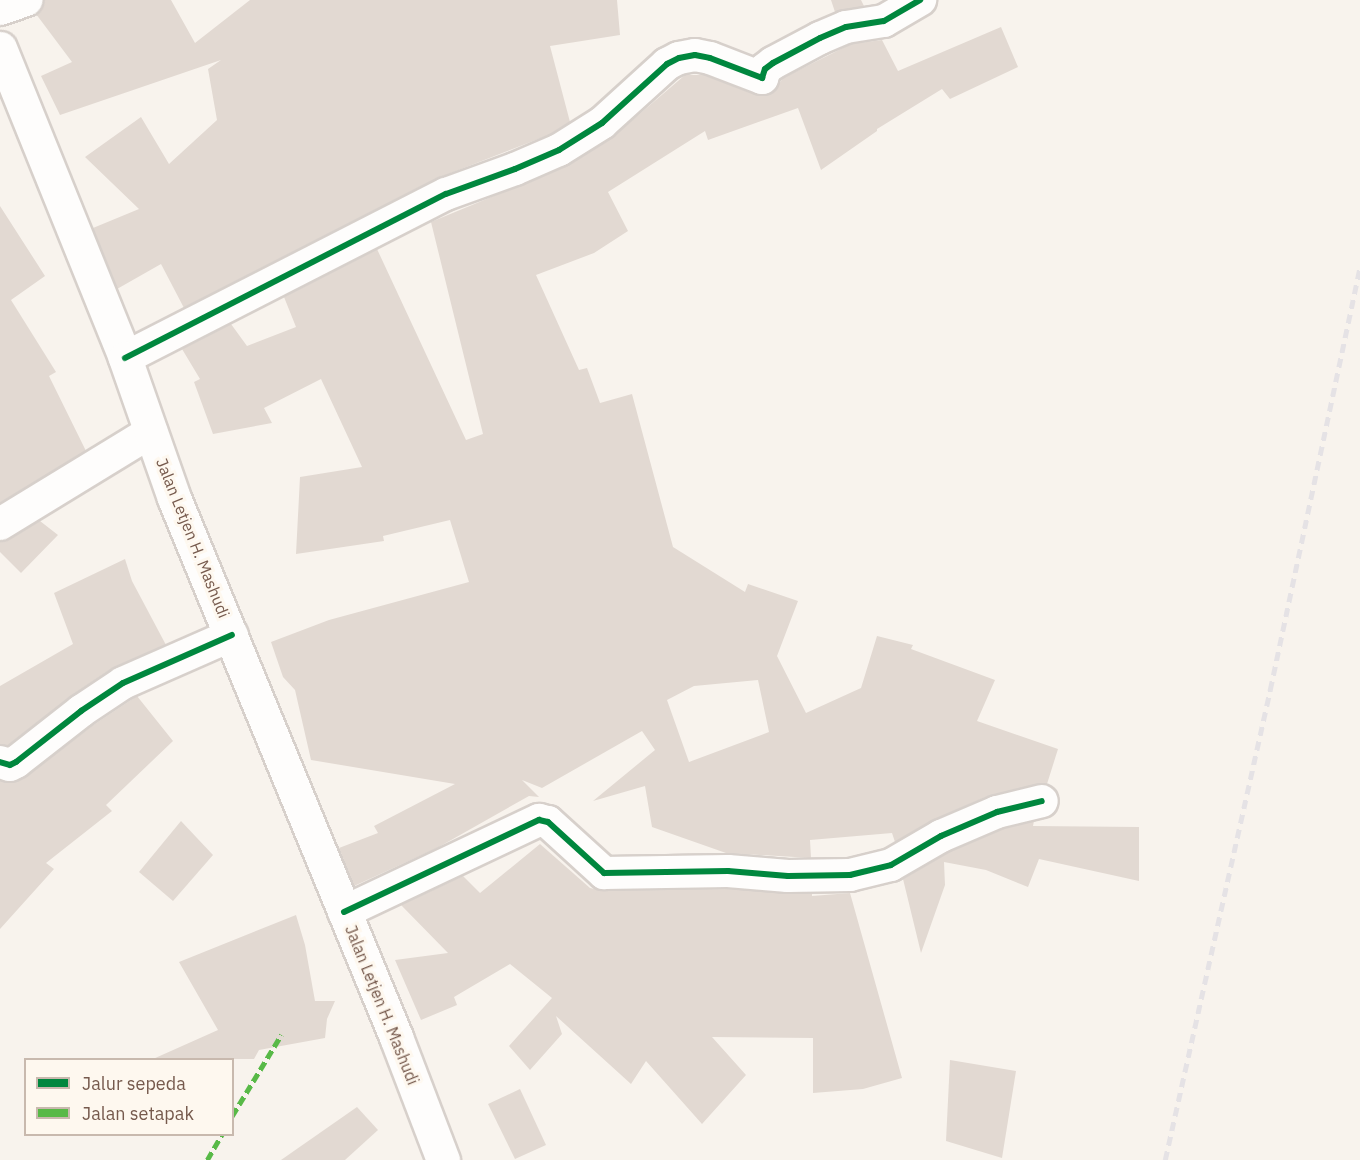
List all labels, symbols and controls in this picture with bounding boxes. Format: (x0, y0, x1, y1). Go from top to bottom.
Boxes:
street label: Jalan Letjen H. Mashudi (152, 455, 234, 621)
street label: Jalan Letjen H. Mashudi (341, 922, 423, 1088)
legend (24, 1058, 234, 1136)
text: Jalur sepeda (82, 1072, 186, 1095)
text: Jalan setapak (82, 1102, 194, 1125)

